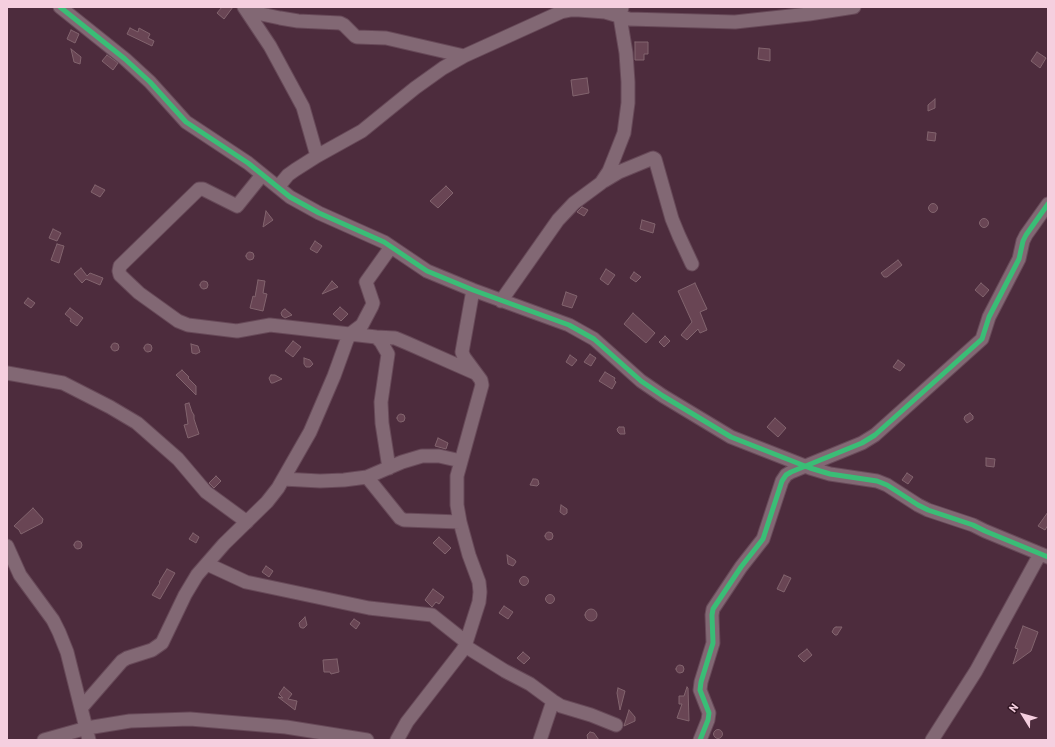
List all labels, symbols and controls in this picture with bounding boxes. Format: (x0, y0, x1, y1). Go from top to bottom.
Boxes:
north arrow (1003, 695, 1043, 735)
text: N (1006, 701, 1020, 714)

